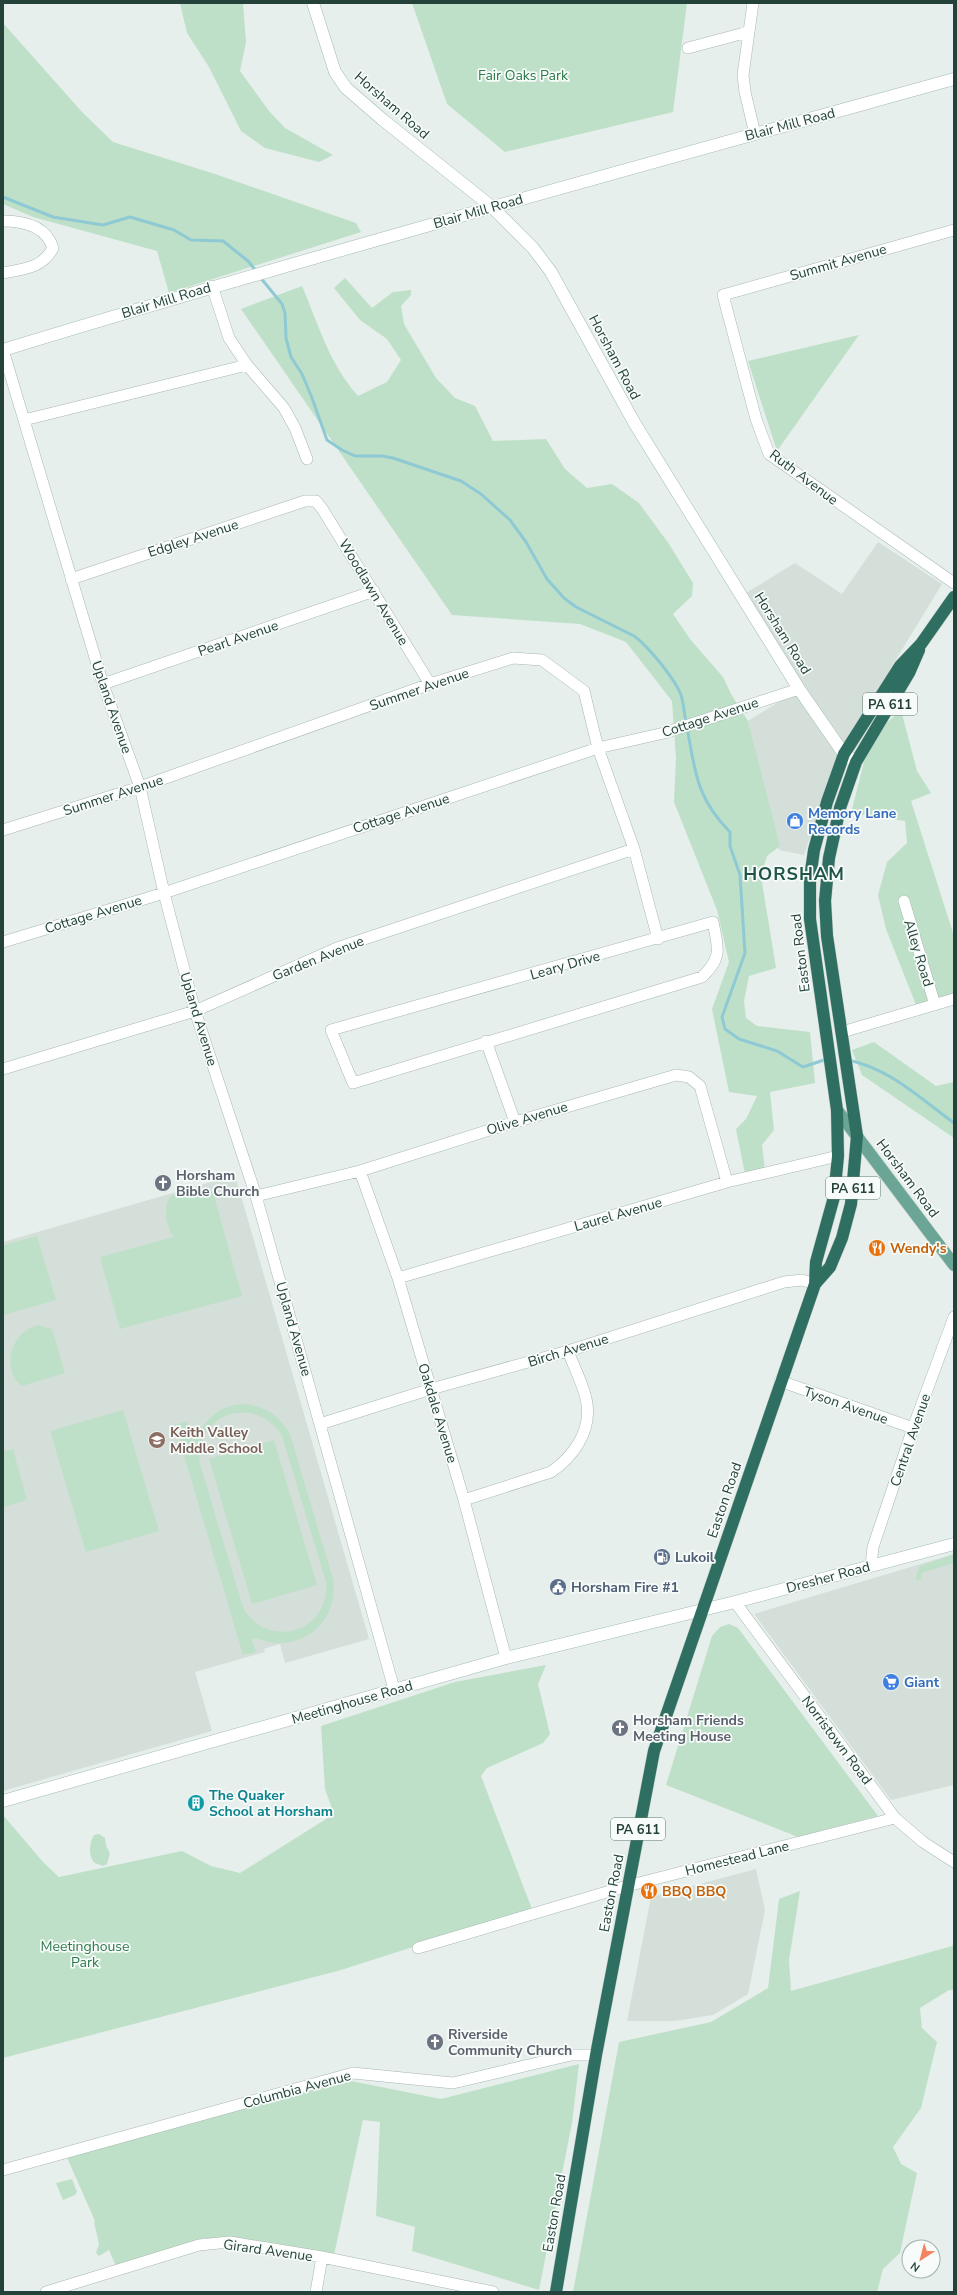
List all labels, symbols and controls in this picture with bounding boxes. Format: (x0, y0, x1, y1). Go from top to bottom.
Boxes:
park label: Fair Oaks Park (478, 66, 569, 85)
street label: Horsham Road (350, 67, 433, 143)
street label: Blair Mill Road (743, 103, 837, 146)
street label: Blair Mill Road (431, 190, 525, 233)
street label: Summit Avenue (788, 240, 889, 285)
street label: Blair Mill Road (119, 278, 213, 323)
street label: Horsham Road (584, 311, 645, 403)
street label: Ruth Avenue (766, 445, 842, 509)
street label: Edgley Avenue (145, 515, 241, 562)
street label: Woodlawn Avenue (334, 536, 413, 649)
street label: Horsham Road (750, 589, 815, 678)
street label: Pearl Avenue (195, 616, 281, 661)
street label: Upland Avenue (87, 658, 136, 756)
street label: Summer Avenue (367, 664, 471, 715)
street label: Cottage Avenue (659, 693, 761, 742)
road number: PA 611 (863, 693, 917, 715)
street label: Summer Avenue (61, 770, 166, 821)
street label: Cottage Avenue (350, 789, 452, 838)
place label: Memory Lane Records (808, 804, 897, 839)
shop icon: Memory Lane Records (785, 811, 805, 831)
district label: HORSHAM (743, 862, 845, 886)
street label: Cottage Avenue (42, 891, 144, 938)
street label: Easton Road (786, 913, 815, 993)
street label: Alley Road (899, 917, 938, 989)
street label: Garden Avenue (270, 931, 367, 985)
street label: Leary Drive (528, 946, 602, 985)
street label: Upland Avenue (175, 970, 222, 1068)
street label: Olive Avenue (484, 1097, 570, 1140)
street label: Horsham Road (872, 1135, 943, 1221)
place label: Horsham Bible Church (176, 1166, 259, 1201)
church icon: Horsham Bible Church (153, 1173, 173, 1193)
road number: PA 611 (826, 1177, 880, 1199)
street label: Laurel Avenue (572, 1193, 664, 1236)
restaurant icon: Wendy's (867, 1238, 887, 1258)
place label: Wendy's (890, 1239, 947, 1258)
street label: Upland Avenue (271, 1280, 316, 1379)
street label: Birch Avenue (526, 1329, 611, 1372)
street label: Oakdale Avenue (413, 1361, 462, 1465)
street label: Tyson Avenue (801, 1382, 891, 1429)
street label: Central Avenue (886, 1391, 935, 1489)
place label: Keith Valley Middle School (170, 1423, 263, 1458)
school or university icon: Keith Valley Middle School (147, 1430, 167, 1450)
street label: Easton Road (703, 1460, 746, 1541)
fuel station icon: Lukoil (652, 1547, 672, 1567)
place label: Lukoil (675, 1548, 715, 1567)
street label: Dresher Road (784, 1557, 872, 1598)
public building icon: Horsham Fire #1 (548, 1577, 568, 1597)
place label: Horsham Fire #1 (571, 1578, 679, 1597)
supermarket icon: Giant (881, 1672, 901, 1692)
place label: Giant (904, 1673, 940, 1692)
street label: Meetinghouse Road (289, 1676, 415, 1729)
street label: Norristown Road (797, 1692, 876, 1789)
place label: Horsham Friends Meeting House (633, 1711, 744, 1746)
church icon: Horsham Friends Meeting House (610, 1718, 630, 1738)
place label: The Quaker School at Horsham (209, 1786, 333, 1821)
building icon: The Quaker School at Horsham (186, 1793, 206, 1813)
road number: PA 611 (611, 1818, 665, 1840)
street label: Homestead Lane (683, 1836, 791, 1881)
street label: Easton Road (595, 1853, 628, 1934)
restaurant icon: BBQ BBQ (639, 1881, 659, 1901)
place label: BBQ BBQ (662, 1882, 726, 1901)
park label: Meetinghouse Park (41, 1937, 129, 1972)
place label: Riverside Community Church (448, 2025, 572, 2060)
church icon: Riverside Community Church (425, 2032, 445, 2052)
street label: Columbia Avenue (241, 2066, 353, 2113)
street label: Easton Road (538, 2173, 571, 2254)
street label: Girard Avenue (222, 2235, 314, 2266)
north arrow (901, 2239, 941, 2279)
text: N (908, 2258, 923, 2275)

